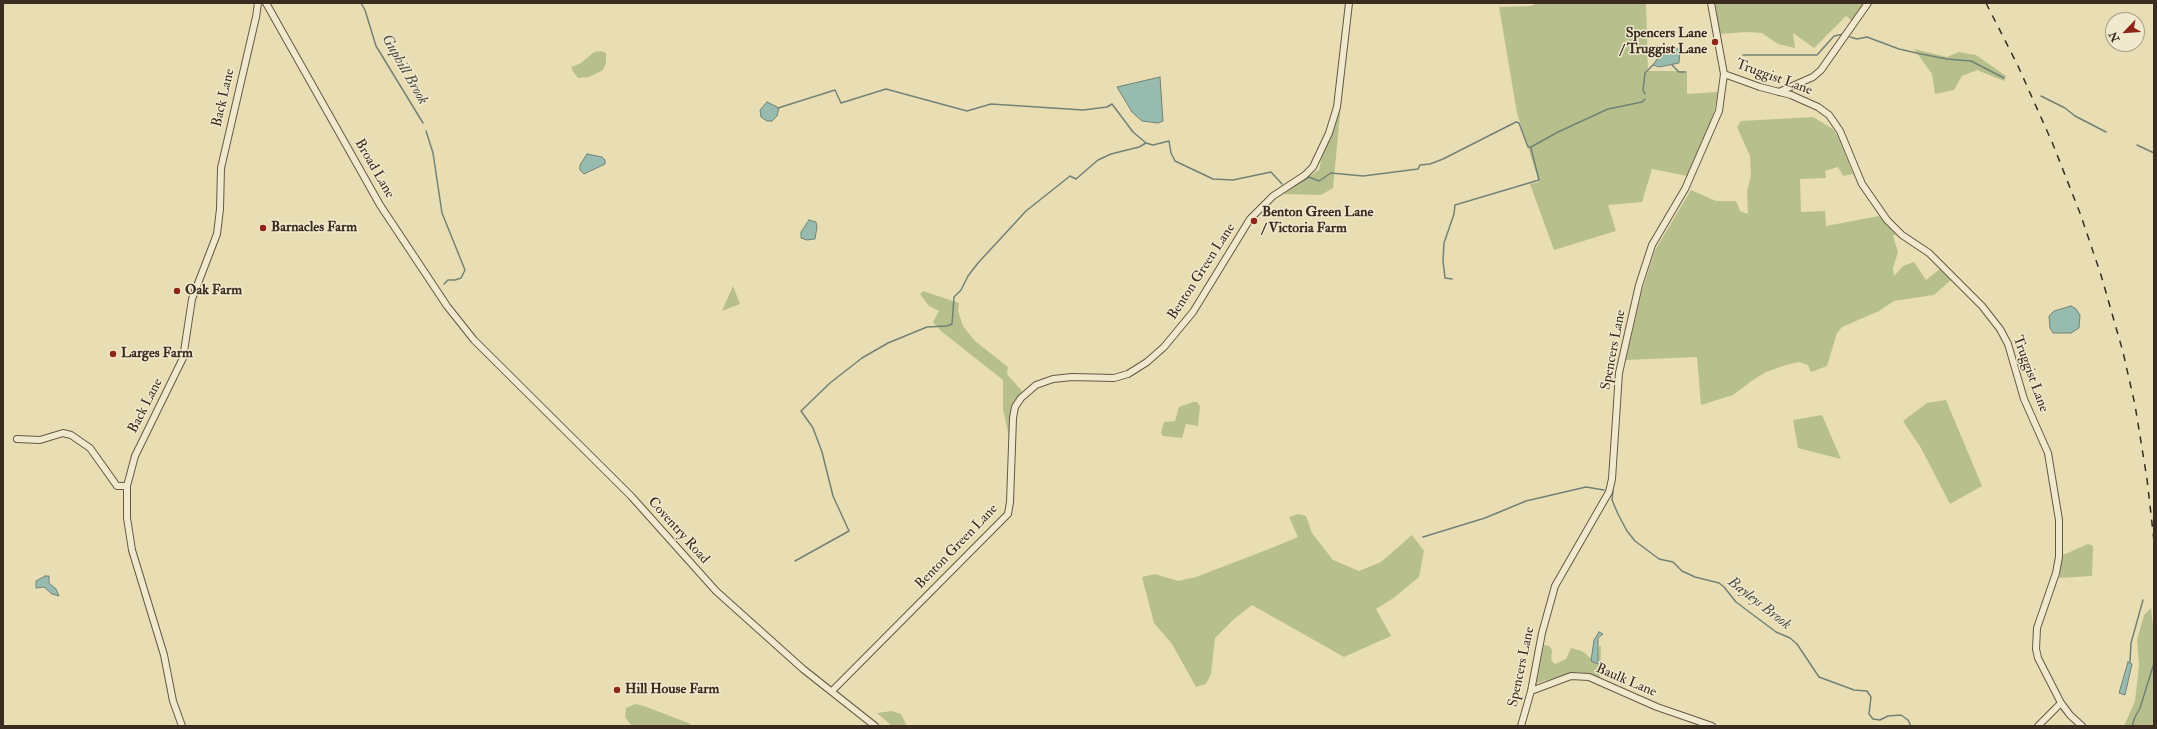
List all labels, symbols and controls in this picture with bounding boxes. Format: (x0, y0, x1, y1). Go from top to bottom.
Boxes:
north arrow (2105, 12, 2145, 52)
place label: Spencers Lane / Truggist Lane (1620, 26, 1707, 58)
text: N (2107, 30, 2123, 44)
water label: Guphill Brook (377, 32, 431, 108)
marker: Spencers Lane / Truggist Lane (1710, 37, 1720, 47)
street label: Truggist Lane (1733, 56, 1815, 100)
street label: Back Lane (209, 67, 239, 129)
street label: Broad Lane (350, 136, 398, 202)
place label: Benton Green Lane / Victoria Farm (1262, 205, 1373, 238)
marker: Benton Green Lane / Victoria Farm (1249, 216, 1259, 226)
place label: Barnacles Farm (271, 220, 357, 236)
street label: Benton Green Lane (1165, 221, 1239, 323)
marker: Barnacles Farm (258, 223, 268, 233)
place label: Oak Farm (185, 283, 242, 299)
marker: Oak Farm (172, 286, 182, 296)
street label: Spencers Lane (1598, 308, 1630, 392)
street label: Truggist Lane (2008, 333, 2052, 415)
place label: Larges Farm (121, 346, 193, 362)
marker: Larges Farm (108, 349, 118, 359)
street label: Back Lane (125, 376, 167, 436)
street label: Coventry Road (644, 494, 712, 568)
street label: Benton Green Lane (912, 501, 1002, 593)
water label: Bayleys Brook (1724, 574, 1794, 634)
street label: Spencers Lane (1505, 625, 1539, 709)
street label: Baulk Lane (1593, 661, 1659, 701)
place label: Hill House Farm (625, 682, 719, 698)
marker: Hill House Farm (612, 685, 622, 695)

